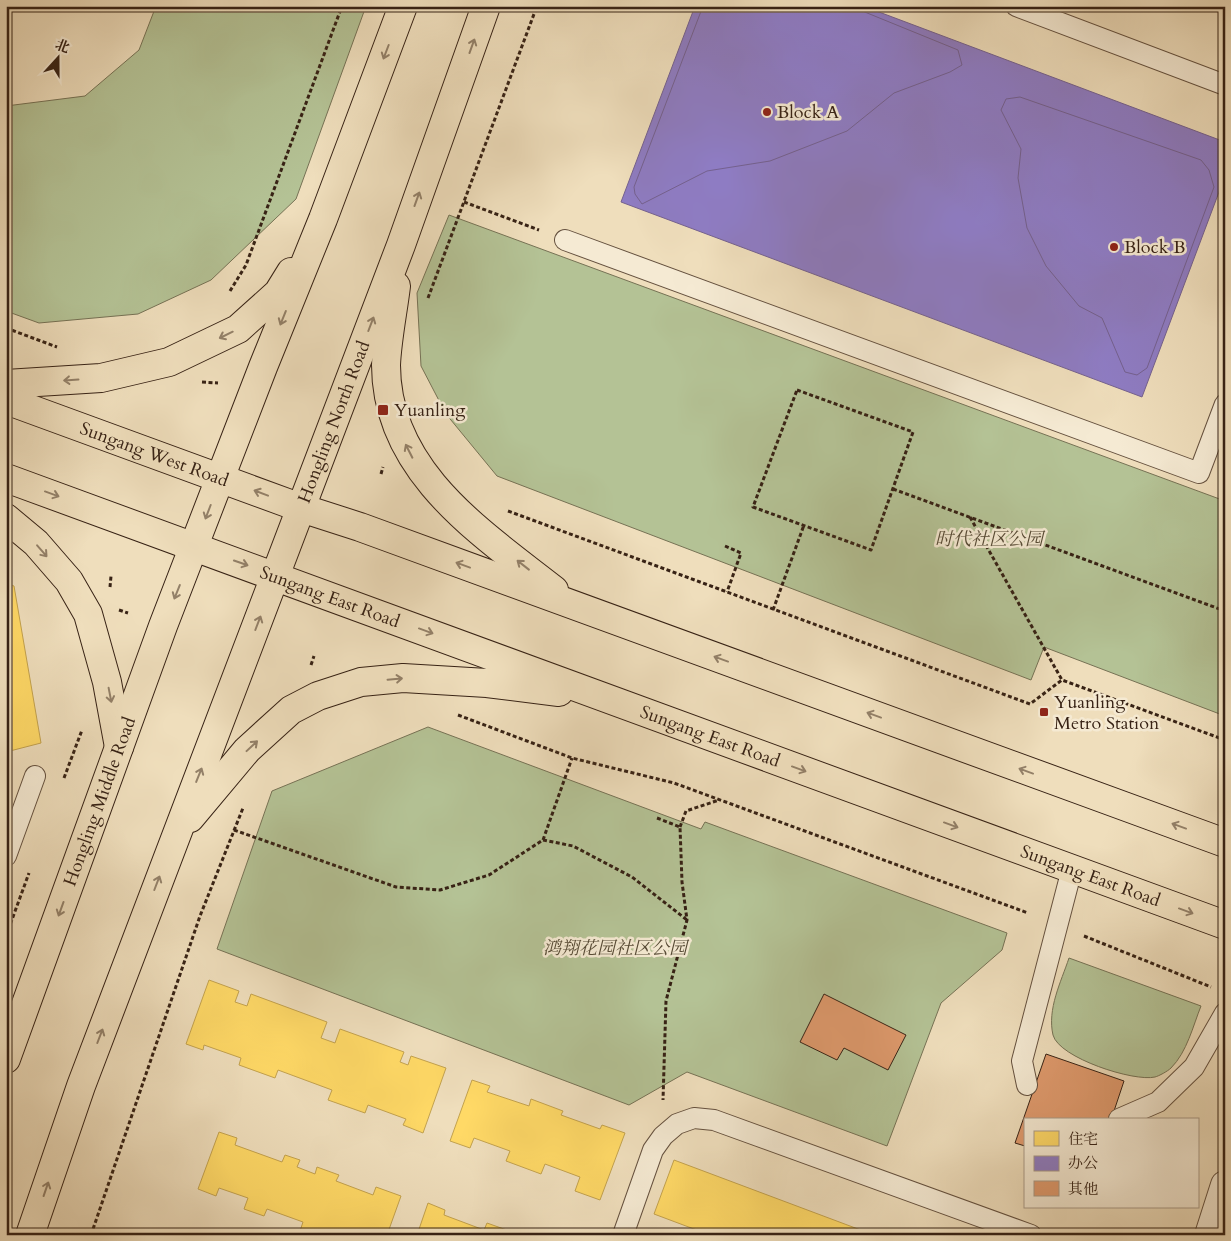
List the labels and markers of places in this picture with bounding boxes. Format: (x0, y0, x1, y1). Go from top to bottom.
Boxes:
place label: Block A (777, 100, 839, 125)
marker: Block A (761, 106, 773, 118)
place label: Block B (1124, 235, 1185, 260)
marker: Block B (1108, 241, 1120, 253)
place label: Yuanling (394, 398, 466, 423)
marker: Yuanling (376, 403, 390, 417)
place label: Yuanling Metro Station (1054, 690, 1160, 736)
marker: Yuanling Metro Station (1038, 706, 1050, 718)

